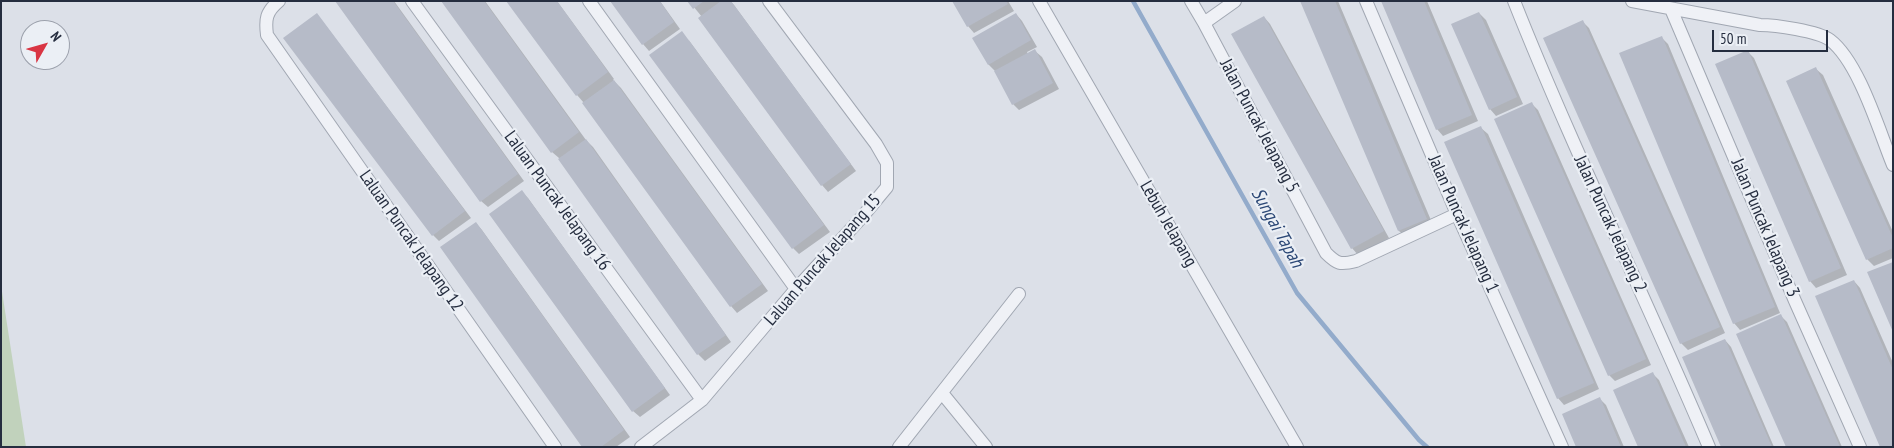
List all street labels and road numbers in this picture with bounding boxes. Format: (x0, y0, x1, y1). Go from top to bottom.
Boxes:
street label: Jalan Puncak Jelapang 5 (1215, 56, 1303, 196)
street label: Laluan Puncak Jelapang 16 (499, 127, 615, 275)
street label: Jalan Puncak Jelapang 1 (1423, 152, 1503, 296)
street label: Jalan Puncak Jelapang 2 (1569, 152, 1651, 296)
street label: Jalan Puncak Jelapang 3 (1726, 156, 1804, 300)
street label: Laluan Puncak Jelapang 12 (354, 166, 468, 316)
street label: Lebuh Jelapang (1135, 177, 1201, 271)
street label: Laluan Puncak Jelapang 15 (760, 190, 886, 330)

